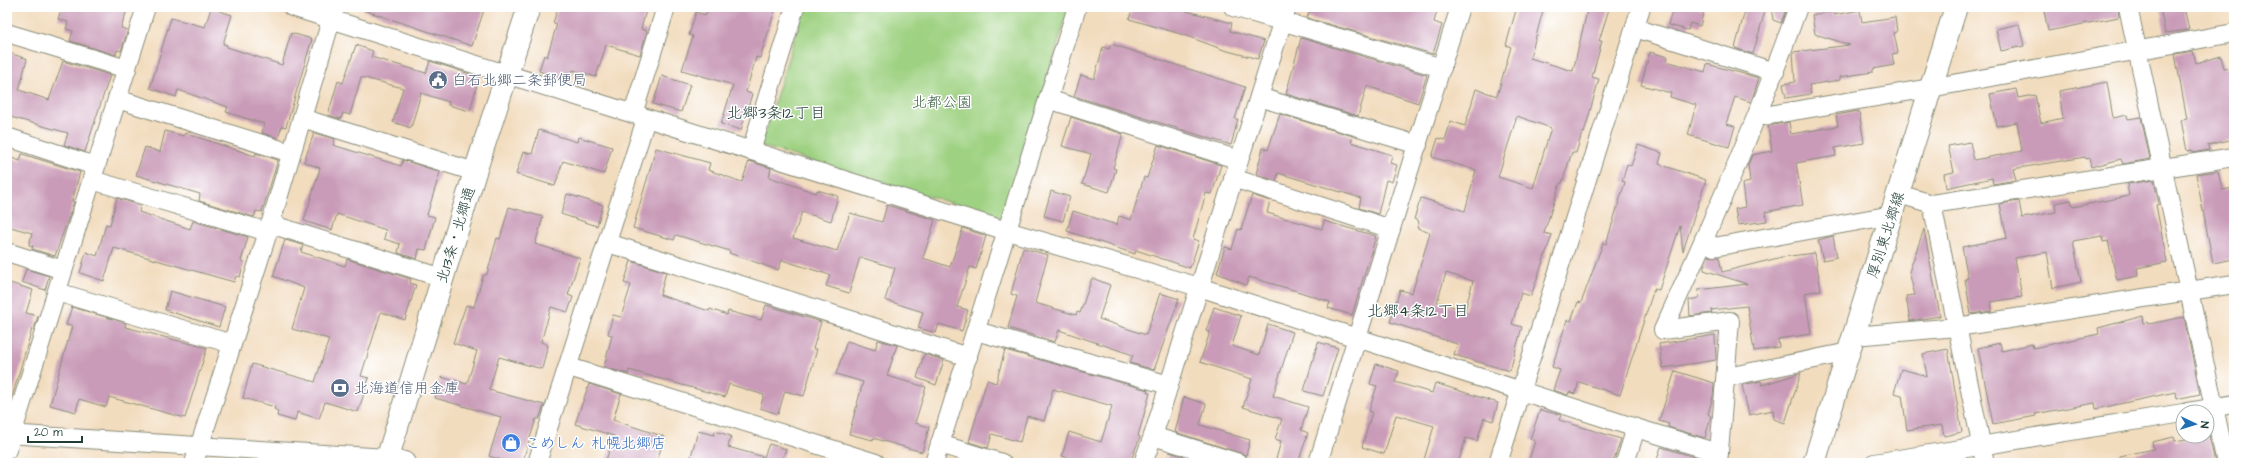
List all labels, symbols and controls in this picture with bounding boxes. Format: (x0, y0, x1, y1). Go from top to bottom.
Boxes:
public building icon: 白石北郷二条郵便局 (427, 69, 449, 91)
place label: 白石北郷二条郵便局 (452, 70, 587, 91)
park label: 北都公園 (912, 92, 972, 113)
district label: 北郷3条12丁目 (726, 102, 826, 124)
street label: 北13条・北郷通 (431, 184, 481, 286)
street label: 厚別東北郷線 (1862, 189, 1910, 281)
district label: 北郷4条12丁目 (1367, 300, 1469, 322)
bank icon: 北海道信用金庫 (329, 377, 351, 399)
place label: 北海道信用金庫 (354, 378, 459, 399)
north arrow (2175, 404, 2215, 444)
scale bar (28, 418, 82, 444)
text: N (2197, 421, 2212, 429)
text: 20 m (34, 424, 63, 441)
shop icon: こめしん 札幌北郷店 (500, 432, 522, 454)
place label: こめしん 札幌北郷店 (525, 433, 666, 454)

